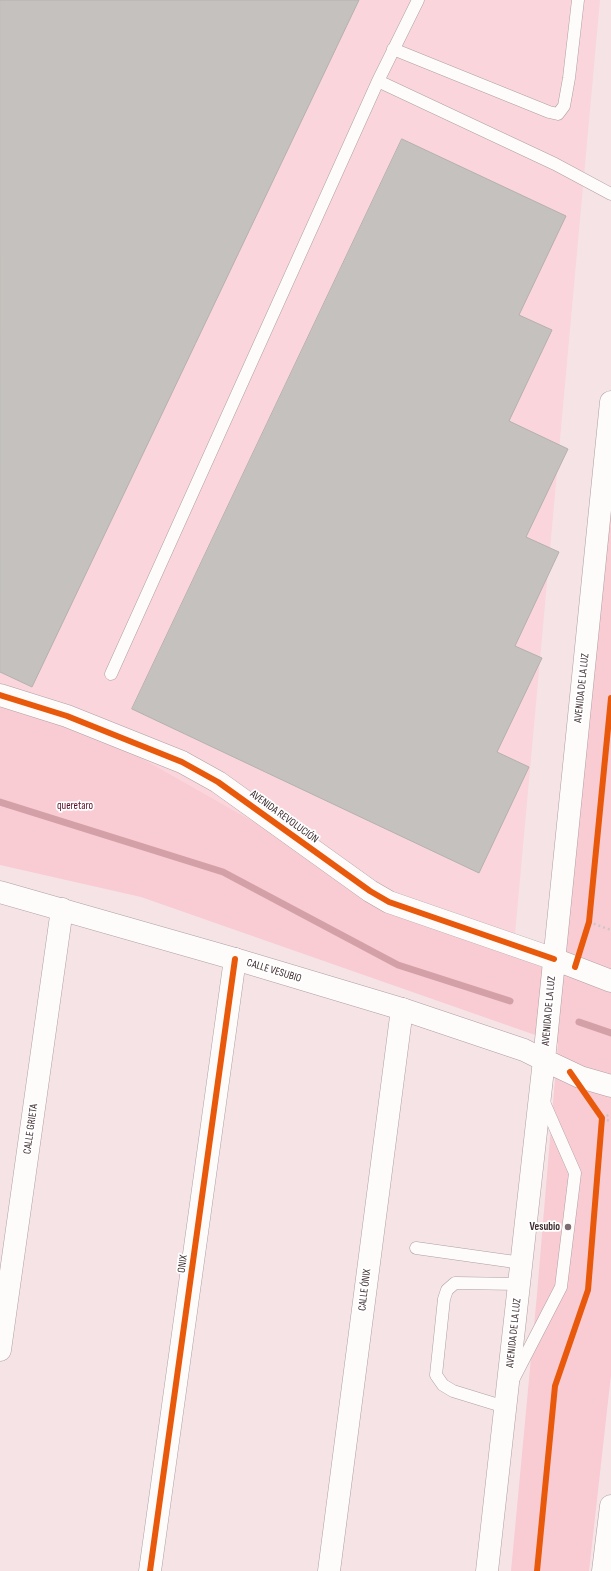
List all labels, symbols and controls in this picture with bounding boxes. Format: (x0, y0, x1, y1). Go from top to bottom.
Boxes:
street label: AVENIDA DE LA LUZ (572, 653, 592, 723)
street label: AVENIDA REVOLUCIÓN (247, 788, 321, 846)
park label: queretaro (57, 799, 93, 813)
street label: CALLE VESUBIO (245, 956, 303, 986)
street label: AVENIDA DE LA LUZ (539, 976, 559, 1046)
street label: CALLE GRIETA (21, 1103, 41, 1155)
place label: Vesubio (529, 1220, 560, 1234)
marker: Vesubio (563, 1222, 573, 1232)
street label: ONIX (175, 1254, 191, 1274)
street label: CALLE ÓNIX (356, 1268, 374, 1312)
street label: AVENIDA DE LA LUZ (504, 1298, 524, 1368)

